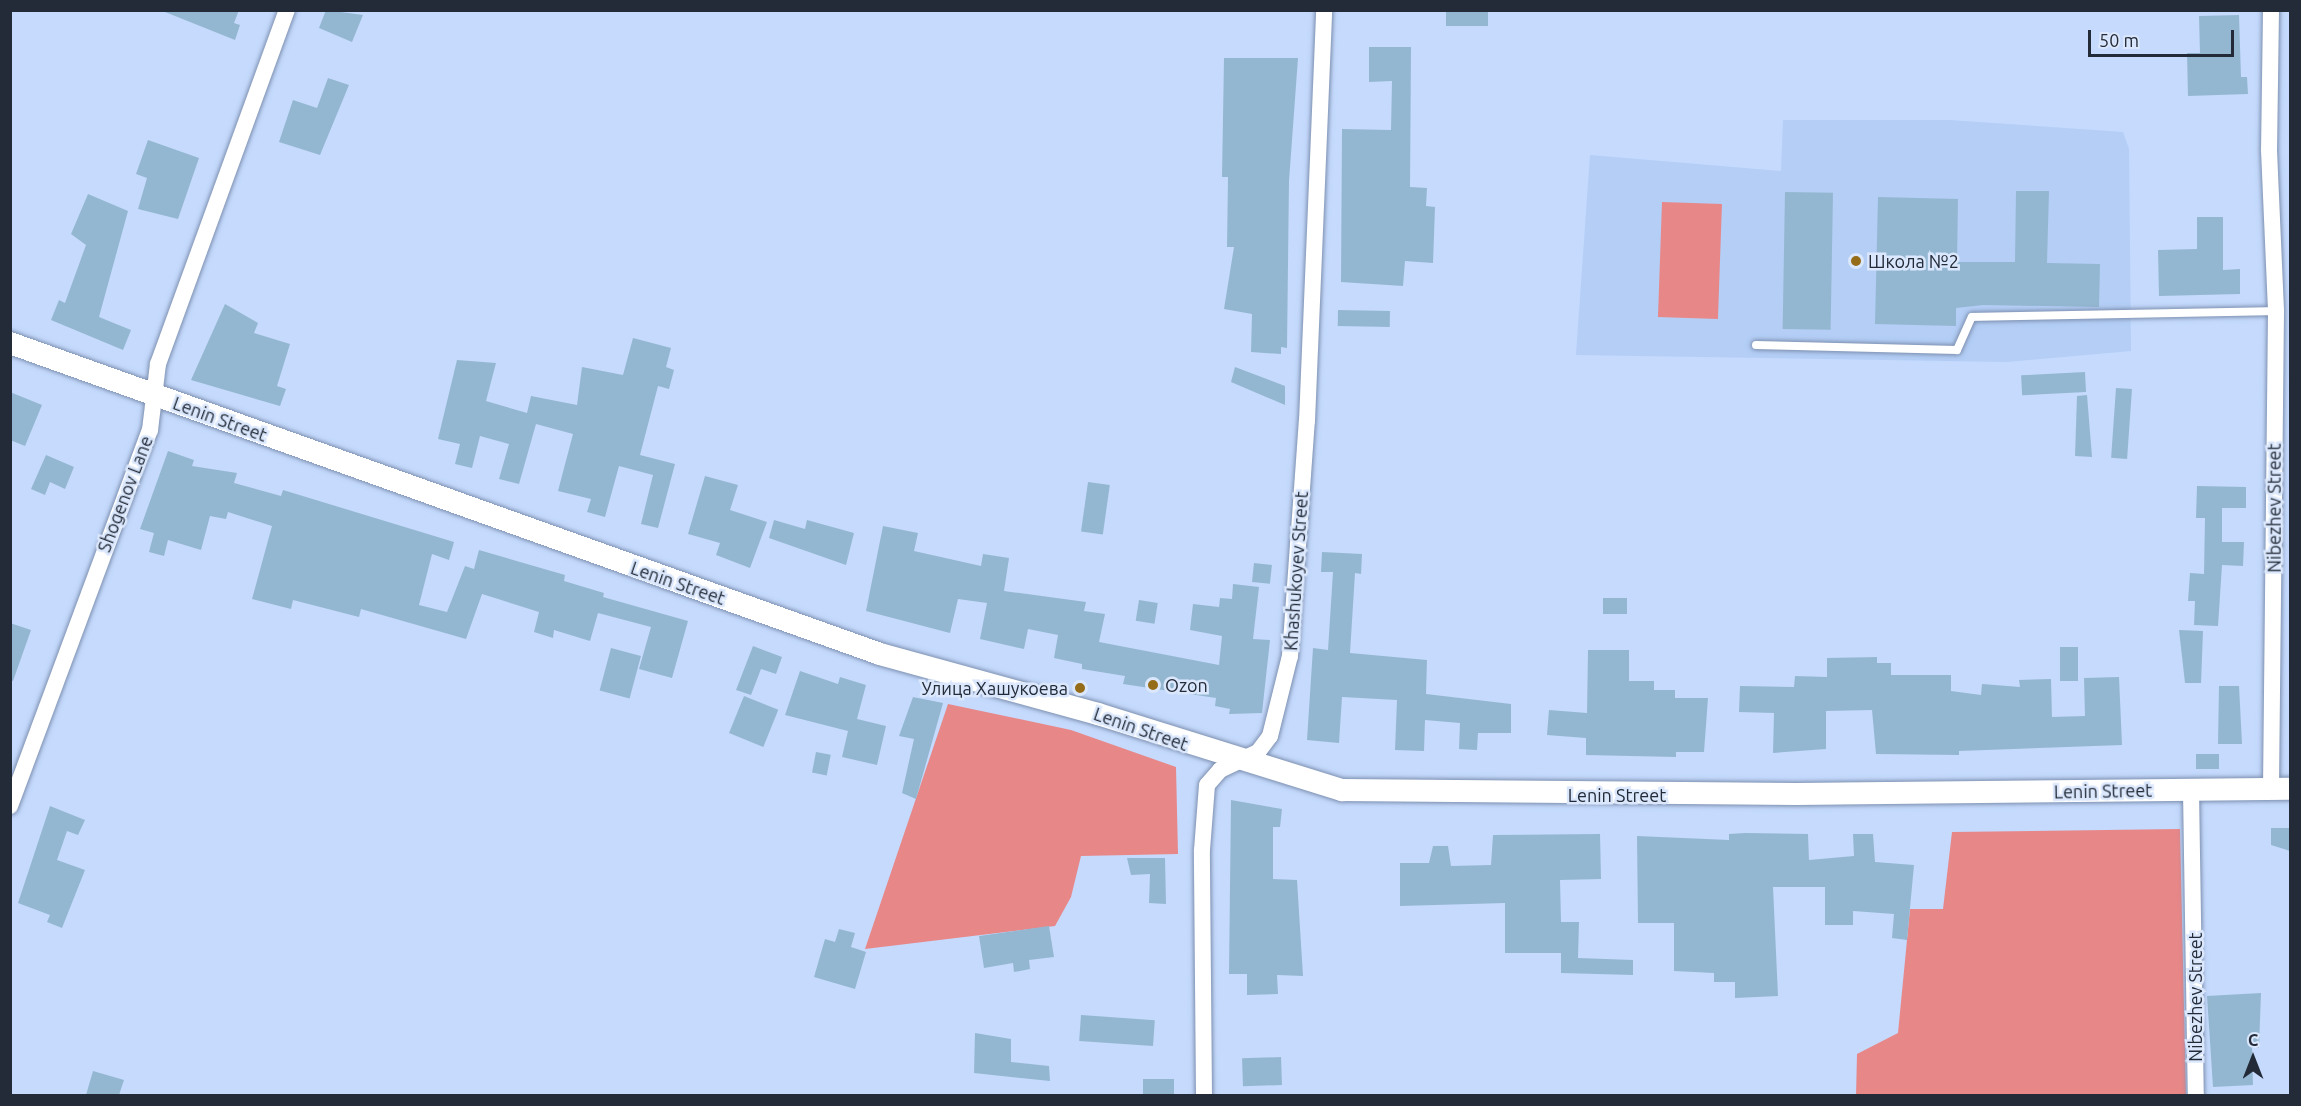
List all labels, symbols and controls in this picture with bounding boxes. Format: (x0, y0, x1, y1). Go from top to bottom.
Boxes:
scale bar (2091, 18, 2236, 56)
text: 50 m (2099, 30, 2139, 50)
place label: Школа №2 (1868, 250, 1959, 272)
marker: Школа №2 (1849, 254, 1863, 268)
street label: Lenin Street (170, 392, 270, 446)
street label: Shogenov Lane (93, 433, 157, 555)
street label: Nibezhev Street (2263, 443, 2285, 573)
street label: Khashukoyev Street (1280, 491, 1312, 651)
street label: Lenin Street (628, 557, 728, 609)
place label: Ozon (1165, 674, 1208, 696)
place label: Улица Хашукоева (922, 677, 1068, 699)
marker: Ozon (1146, 678, 1160, 692)
marker: Улица Хашукоева (1073, 681, 1087, 695)
street label: Lenin Street (1091, 703, 1191, 755)
street label: Lenin Street (2054, 779, 2152, 803)
street label: Lenin Street (1568, 784, 1666, 806)
street label: Nibezhev Street (2184, 932, 2206, 1062)
north arrow (2223, 1028, 2283, 1088)
text: С (2248, 1031, 2258, 1049)

